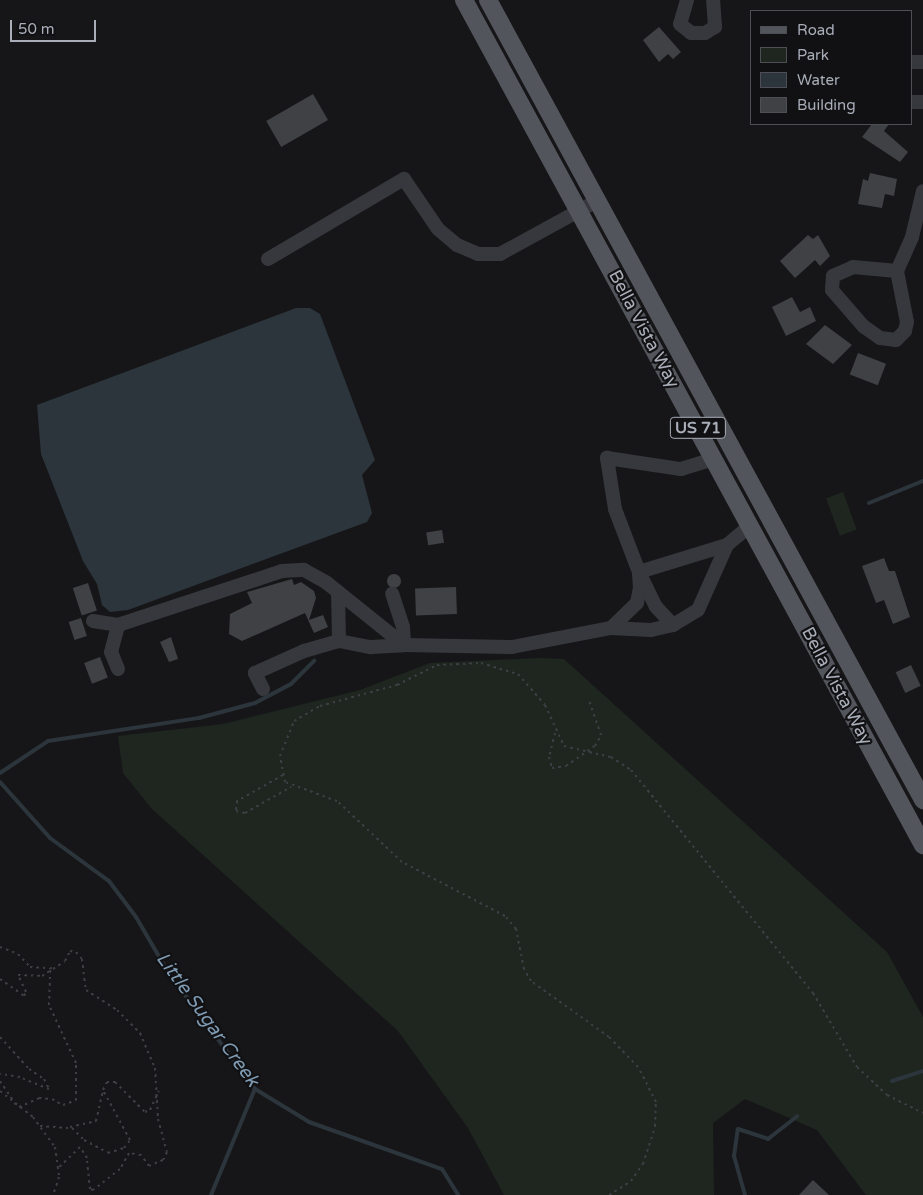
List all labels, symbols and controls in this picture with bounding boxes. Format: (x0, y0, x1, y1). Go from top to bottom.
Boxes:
scale bar (12, 10, 99, 42)
legend (750, 10, 913, 125)
text: 50 m (18, 20, 55, 38)
text: Road (797, 21, 835, 39)
text: Park (797, 46, 829, 64)
text: Water (797, 71, 840, 89)
text: Building (797, 96, 856, 114)
street label: Bella Vista Way (604, 266, 684, 392)
road number: US 71 (669, 414, 727, 442)
street label: Bella Vista Way (797, 623, 877, 749)
water label: Little Sugar Creek (151, 948, 263, 1092)

